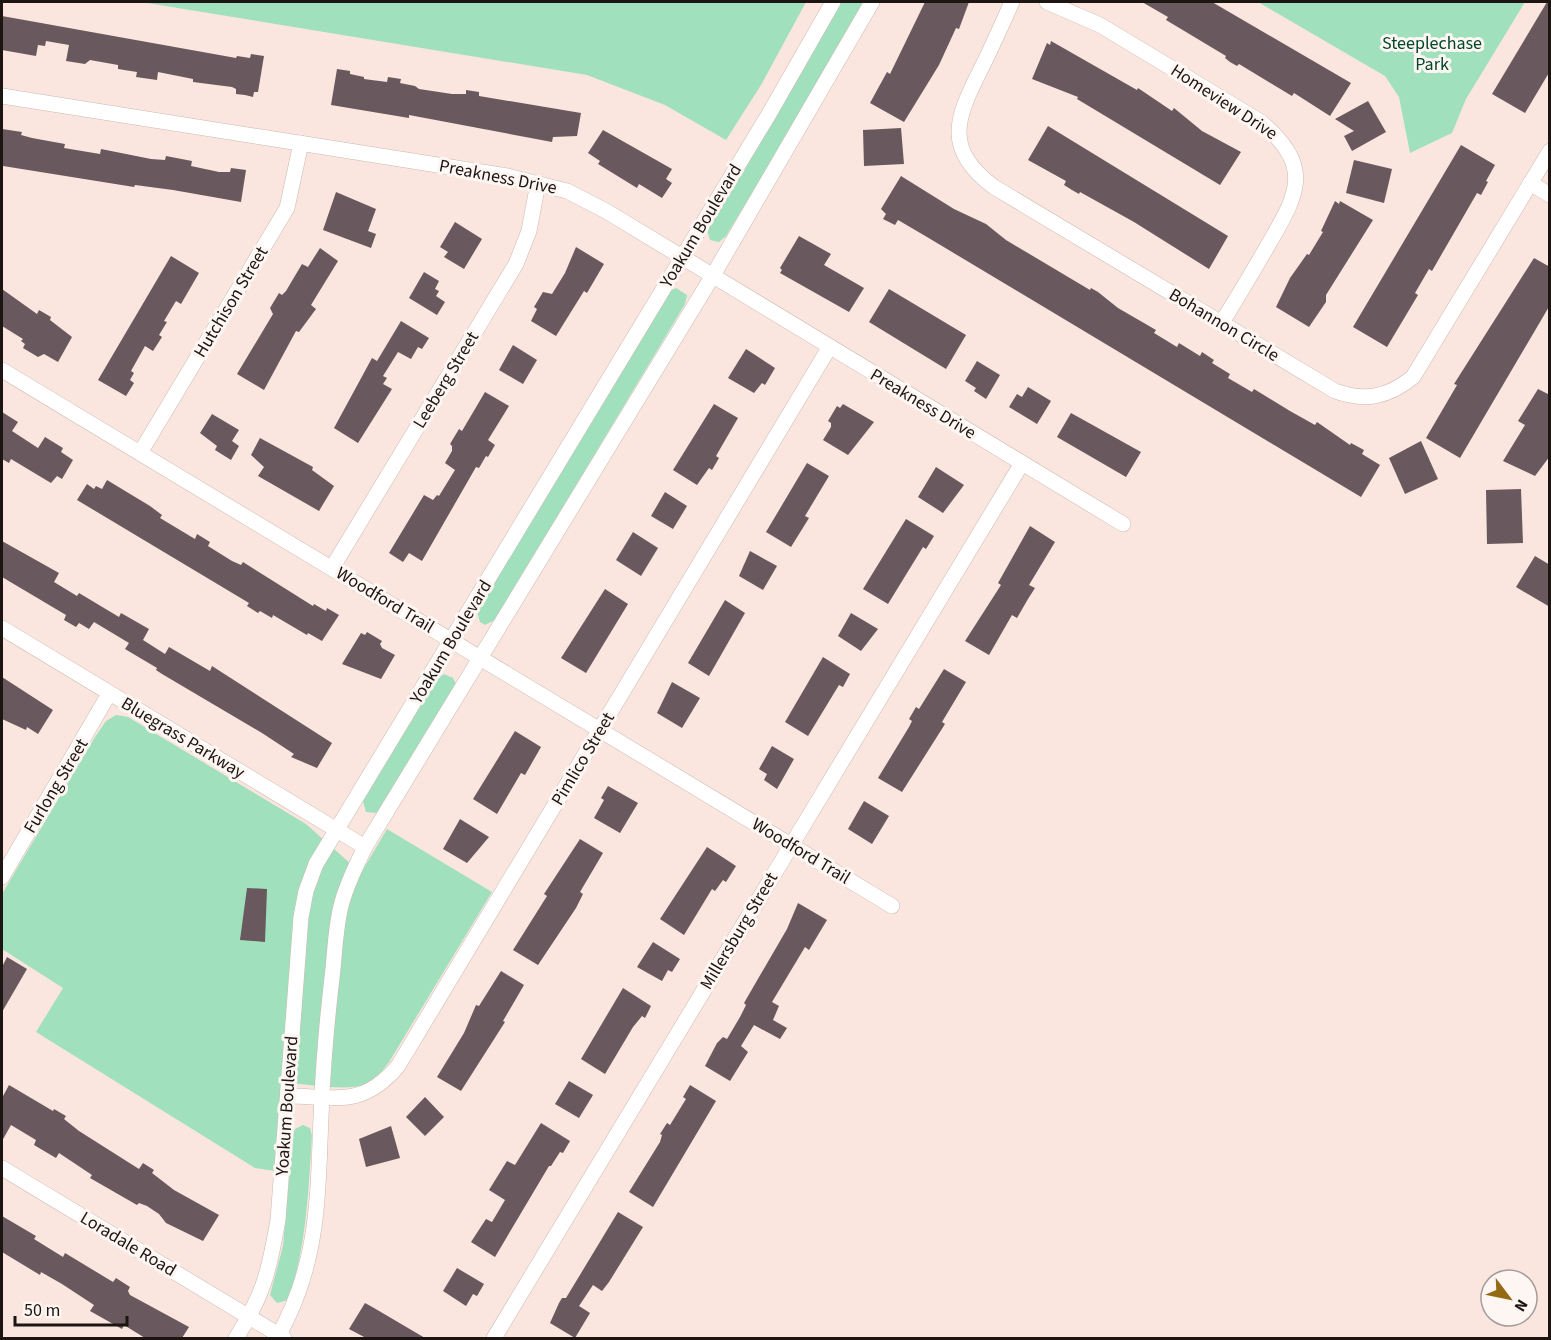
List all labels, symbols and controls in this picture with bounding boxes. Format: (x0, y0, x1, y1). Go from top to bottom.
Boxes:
park label: Steeplechase Park (1382, 31, 1482, 77)
street label: Homeview Drive (1166, 58, 1282, 146)
street label: Preakness Drive (437, 153, 559, 201)
street label: Yoakum Boulevard (654, 159, 748, 293)
street label: Hutchison Street (188, 242, 274, 362)
street label: Bohannon Circle (1164, 282, 1284, 368)
street label: Leeberg Street (407, 327, 485, 433)
street label: Preakness Drive (865, 363, 981, 445)
street label: Woodford Trail (331, 561, 439, 639)
street label: Yoakum Boulevard (404, 575, 498, 709)
street label: Bluegrass Parkway (116, 691, 250, 785)
street label: Pimlico Street (545, 708, 621, 810)
street label: Furlong Street (18, 734, 94, 838)
street label: Woodford Trail (747, 812, 855, 890)
street label: Millersburg Street (694, 868, 784, 994)
street label: Yoakum Boulevard (270, 1035, 304, 1178)
street label: Loradale Road (75, 1205, 181, 1283)
north arrow (1479, 1268, 1539, 1328)
scale bar (15, 1289, 128, 1327)
text: N (1509, 1295, 1533, 1316)
text: 50 m (24, 1298, 60, 1323)

